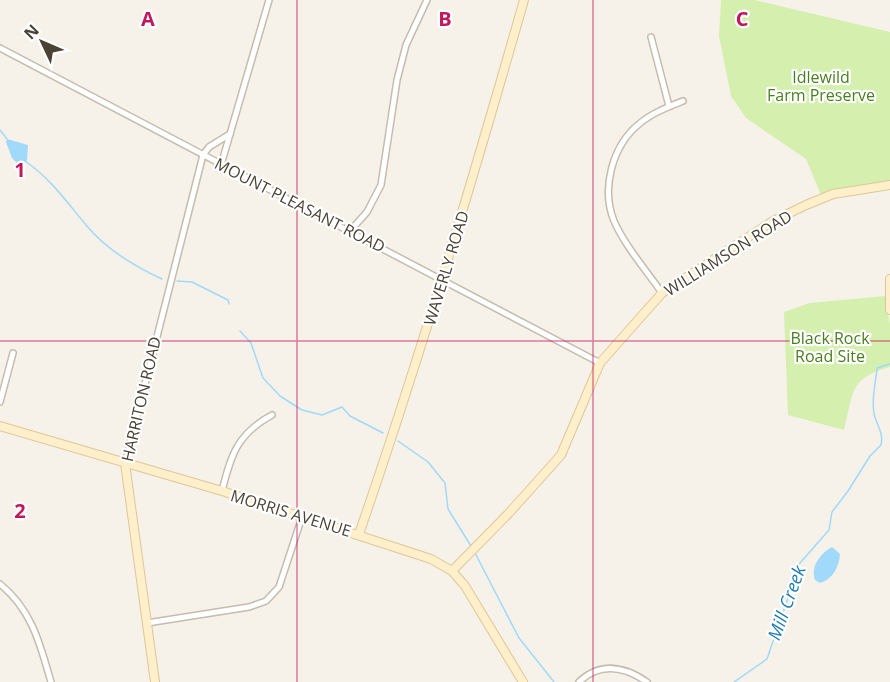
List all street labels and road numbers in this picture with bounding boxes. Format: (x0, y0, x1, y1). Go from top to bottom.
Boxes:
street label: MOUNT PLEASANT ROAD (211, 152, 389, 258)
street label: WILLIAMSON ROAD (660, 205, 796, 301)
street label: WAVERLY ROAD (418, 208, 474, 328)
street label: HARRITON ROAD (116, 334, 166, 464)
street label: MORRIS AVENUE (228, 484, 354, 542)

